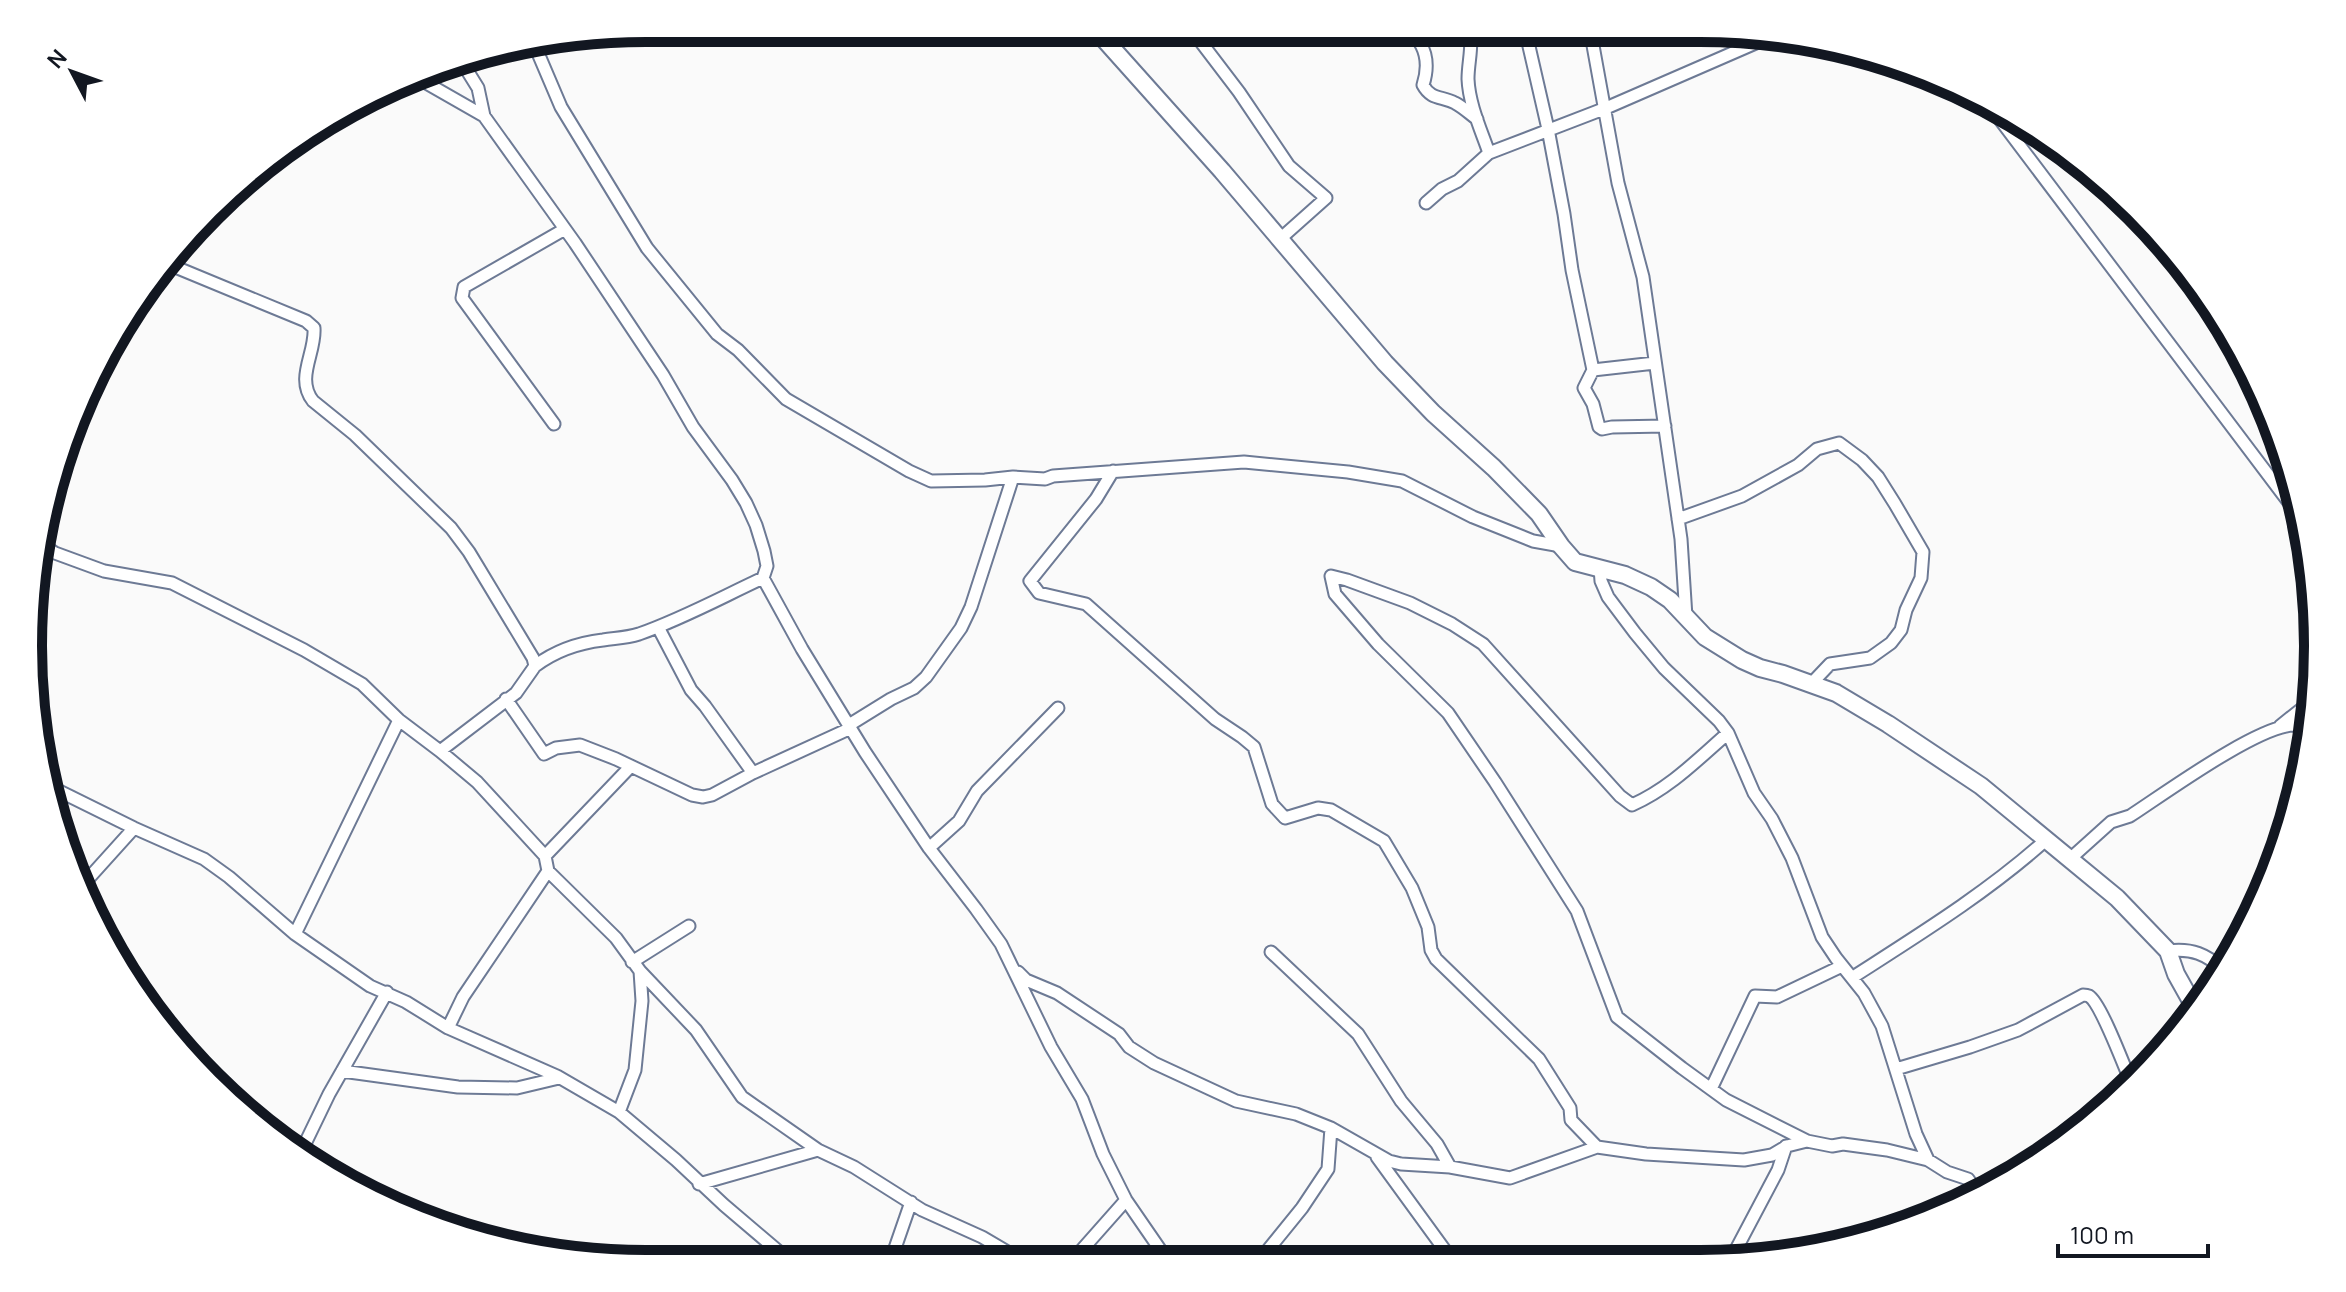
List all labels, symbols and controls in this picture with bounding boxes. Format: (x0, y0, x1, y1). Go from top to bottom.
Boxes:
north arrow (32, 32, 112, 112)
text: N (40, 43, 73, 75)
scale bar (2058, 1208, 2208, 1258)
text: 100 m (2070, 1218, 2134, 1251)

